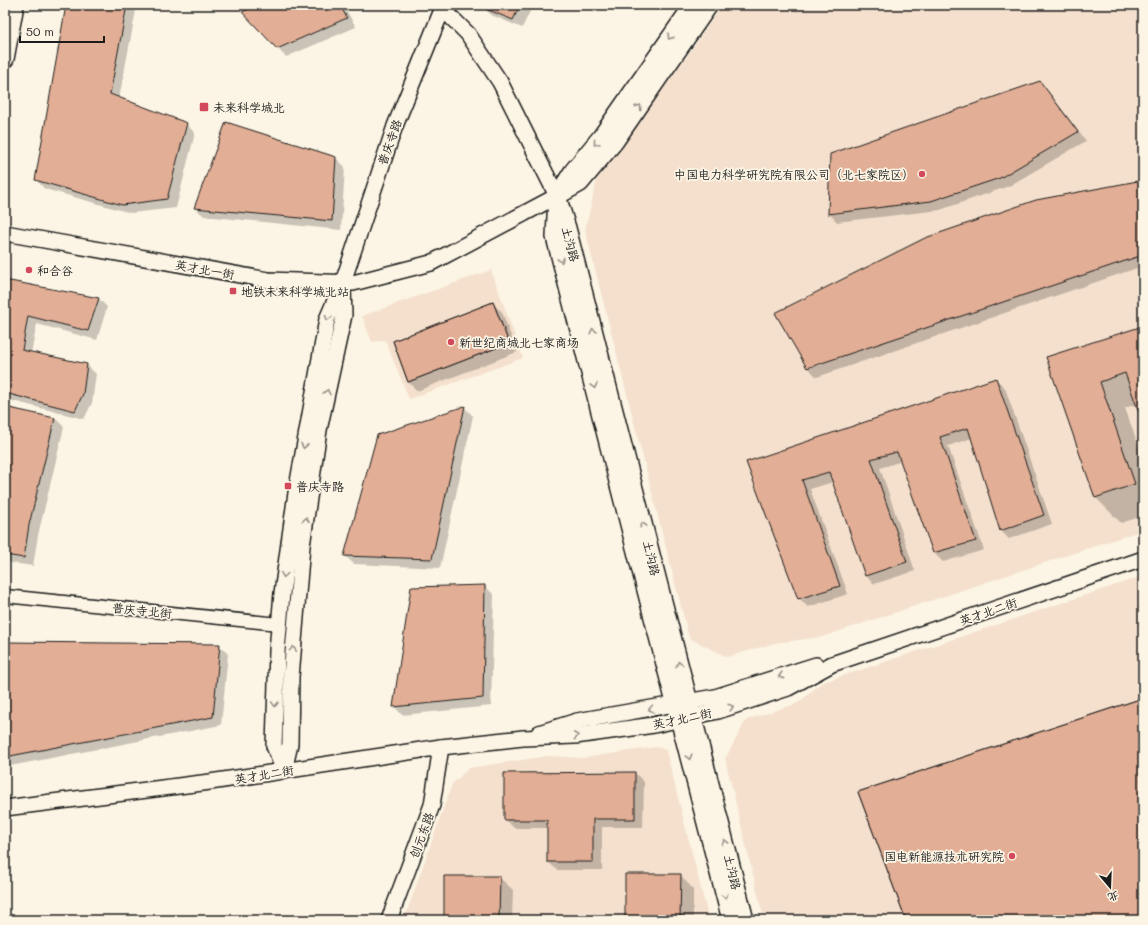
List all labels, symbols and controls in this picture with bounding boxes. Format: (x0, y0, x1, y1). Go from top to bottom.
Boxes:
scale bar (20, 18, 104, 44)
text: 50 m (26, 23, 54, 39)
one-way arrow (667, 33, 675, 40)
place label: 未来科学城北 (213, 99, 285, 115)
marker: 未来科学城北 (198, 101, 210, 113)
one-way arrow (634, 105, 641, 112)
street label: 普庆寺路 (373, 117, 405, 167)
one-way arrow (593, 139, 600, 146)
place label: 中国电力科学研究院有限公司（北七家院区） (674, 166, 914, 182)
marker: 中国电力科学研究院有限公司（北七家院区） (917, 169, 927, 179)
street label: 土沟路 (559, 225, 583, 263)
street label: 英才北一街 (174, 256, 236, 282)
one-way arrow (556, 256, 565, 263)
place label: 和合谷 (37, 262, 73, 278)
marker: 和合谷 (24, 265, 34, 275)
place label: 地铁未来科学城北站 (241, 283, 349, 299)
marker: 地铁未来科学城北站 (228, 286, 238, 296)
one-way arrow (324, 315, 333, 322)
one-way arrow (590, 328, 598, 334)
place label: 新世纪商城北七家商场 (459, 334, 579, 350)
marker: 新世纪商城北七家商场 (446, 337, 456, 347)
one-way arrow (589, 382, 597, 389)
one-way arrow (323, 388, 331, 395)
one-way arrow (300, 443, 309, 449)
place label: 普庆寺路 (296, 478, 344, 494)
marker: 普庆寺路 (283, 481, 293, 491)
one-way arrow (301, 517, 310, 523)
one-way arrow (640, 521, 648, 528)
street label: 土沟路 (640, 539, 664, 577)
one-way arrow (280, 571, 289, 578)
street label: 英才北二街 (957, 594, 1019, 628)
street label: 普庆寺北街 (111, 599, 173, 621)
one-way arrow (289, 646, 298, 652)
one-way arrow (675, 661, 684, 668)
one-way arrow (778, 671, 785, 680)
one-way arrow (271, 701, 280, 707)
one-way arrow (727, 703, 734, 711)
one-way arrow (648, 704, 654, 713)
street label: 英才北二街 (651, 704, 713, 732)
one-way arrow (573, 732, 579, 741)
one-way arrow (684, 753, 693, 760)
street label: 英才北二街 (233, 761, 295, 787)
street label: 创元东路 (405, 810, 437, 860)
one-way arrow (721, 838, 730, 845)
place label: 国电新能源技术研究院 (884, 848, 1004, 864)
marker: 国电新能源技术研究院 (1007, 851, 1017, 861)
street label: 土沟路 (721, 853, 745, 891)
north arrow (1090, 867, 1130, 907)
text: 北 (1106, 888, 1121, 906)
one-way arrow (720, 893, 729, 900)

